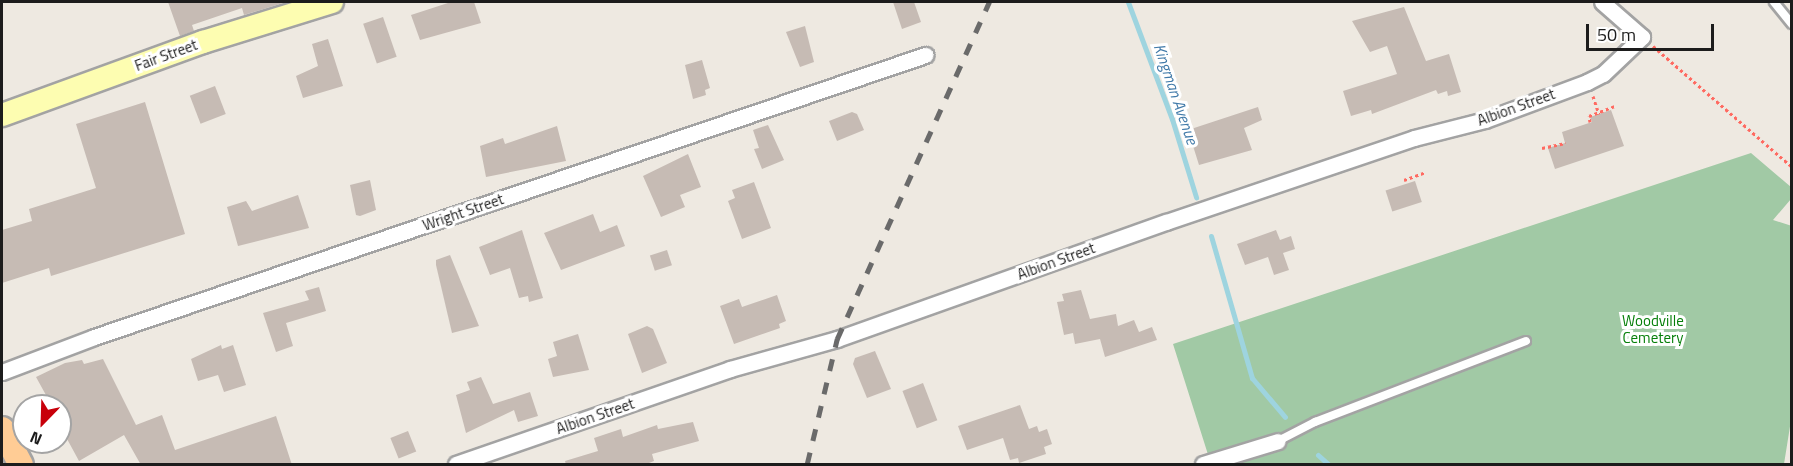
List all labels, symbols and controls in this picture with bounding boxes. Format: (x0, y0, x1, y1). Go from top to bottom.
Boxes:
scale bar (1589, 12, 1716, 50)
text: 50 m (1597, 21, 1636, 48)
street label: Fair Street (132, 35, 200, 75)
water label: Kingman Avenue (1150, 41, 1202, 147)
street label: Albion Street (1475, 85, 1557, 129)
street label: Wright Street (420, 190, 506, 234)
street label: Albion Street (1015, 239, 1097, 283)
park label: Woodville Cemetery (1622, 311, 1684, 346)
north arrow (12, 394, 72, 454)
street label: Albion Street (554, 394, 636, 438)
text: N (26, 426, 46, 452)

